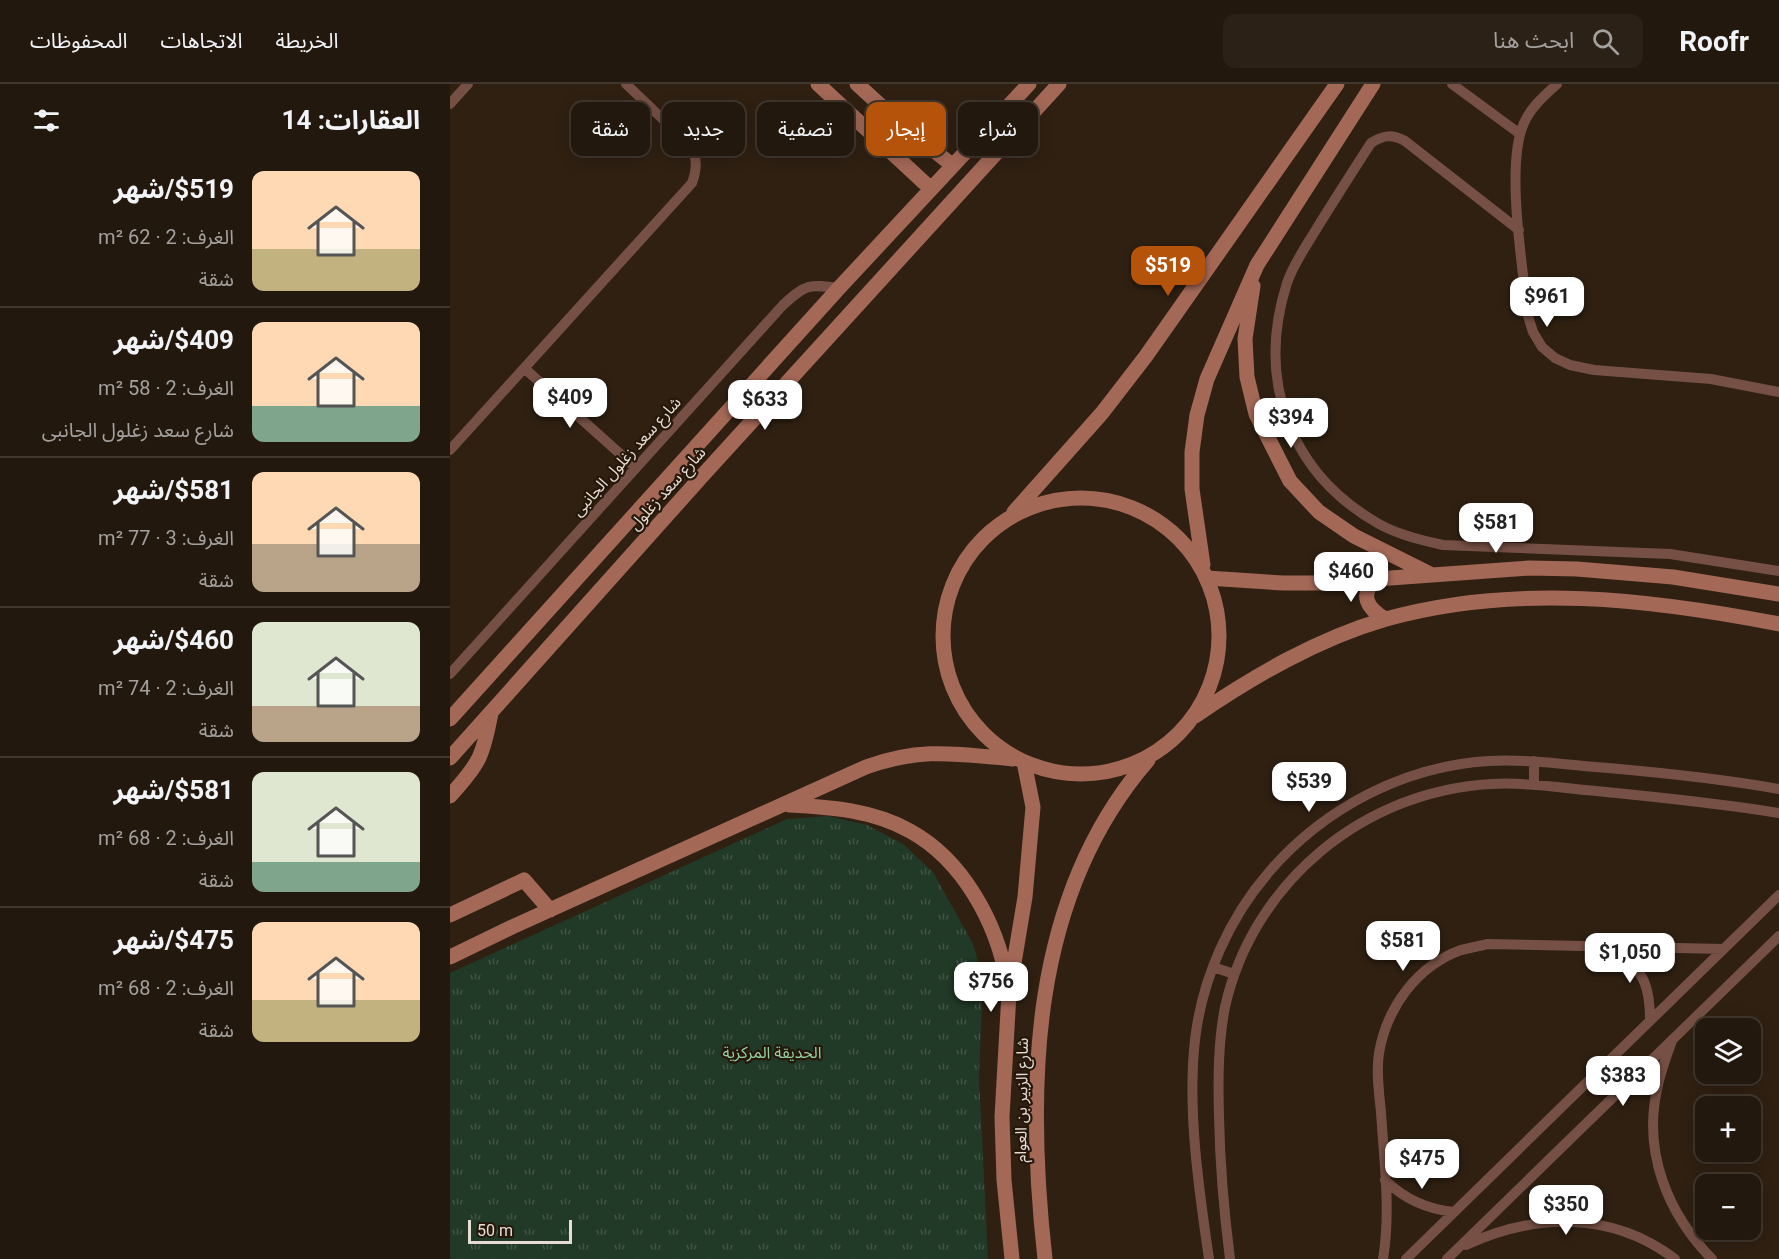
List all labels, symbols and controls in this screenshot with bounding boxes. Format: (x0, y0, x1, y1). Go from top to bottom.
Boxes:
search box (1223, 14, 1643, 68)
icon: search (1589, 25, 1622, 58)
text: Roofr (1679, 25, 1749, 58)
text: ابحث هنا (1493, 28, 1574, 53)
text: المحفوظات (30, 29, 127, 53)
text: الاتجاهات (160, 29, 242, 53)
text: الخريطة (275, 29, 338, 53)
chip: شقة (571, 102, 650, 156)
chip: جديد (662, 102, 745, 156)
chip: تصفية (757, 102, 854, 156)
chip: إيجار (866, 102, 946, 156)
chip: شراء (958, 102, 1038, 156)
icon: filters (30, 104, 63, 137)
text: العقارات: 14 (281, 105, 420, 135)
text: $519/شهر (113, 174, 234, 204)
icon: home (300, 195, 372, 267)
text: الغرف: 2 · 62 m² (98, 225, 234, 249)
pin: $519 (1132, 246, 1204, 297)
text: $519 (1145, 253, 1191, 277)
text: شقة (199, 267, 234, 291)
pin: $961 (1511, 277, 1583, 328)
text: $961 (1524, 284, 1570, 308)
text: $409/شهر (113, 325, 234, 355)
icon: home (300, 346, 372, 418)
text: الغرف: 2 · 58 m² (98, 376, 234, 400)
pin: $409 (534, 378, 606, 429)
pin: $633 (729, 380, 801, 431)
text: $409 (547, 385, 593, 409)
text: $633 (742, 387, 788, 411)
street label: شارع سعد زغلول الجانبى (567, 392, 685, 520)
pin: $394 (1255, 398, 1327, 449)
text: $394 (1268, 405, 1314, 429)
text: شارع سعد زغلول الجانبى (42, 418, 234, 442)
street label: شارع سعد زغلول (625, 442, 709, 534)
text: $581/شهر (113, 475, 234, 505)
icon: home (300, 496, 372, 568)
pin: $581 (1460, 503, 1532, 554)
text: $581 (1473, 510, 1519, 534)
text: الغرف: 3 · 77 m² (98, 526, 234, 550)
pin: $460 (1315, 552, 1387, 603)
text: $460 (1328, 559, 1374, 583)
text: شقة (199, 568, 234, 592)
text: $460/شهر (113, 625, 234, 655)
icon: home (300, 646, 372, 718)
text: الغرف: 2 · 74 m² (98, 676, 234, 700)
text: شقة (199, 718, 234, 742)
pin: $539 (1273, 762, 1345, 813)
text: $539 (1286, 769, 1332, 793)
text: $581/شهر (113, 775, 234, 805)
icon: home (300, 796, 372, 868)
text: الغرف: 2 · 68 m² (98, 826, 234, 850)
text: شقة (199, 868, 234, 892)
pin: $581 (1367, 921, 1439, 972)
text: $475/شهر (113, 925, 234, 955)
text: $581 (1380, 928, 1426, 952)
pin: $1,050 (1581, 933, 1679, 984)
text: $1,050 (1599, 940, 1661, 964)
icon: home (300, 946, 372, 1018)
pin: $756 (955, 962, 1027, 1013)
text: $756 (968, 969, 1014, 993)
text: الغرف: 2 · 68 m² (98, 976, 234, 1000)
text: شقة (199, 1018, 234, 1042)
map controls (1695, 1018, 1761, 1240)
button: layers (1695, 1018, 1761, 1084)
street label: شارع الزبير بن العوام (1011, 1037, 1035, 1163)
park label: الحديقة المركزية (722, 1043, 822, 1062)
pin: $383 (1587, 1056, 1659, 1107)
text: $383 (1600, 1063, 1646, 1087)
button: + (1695, 1096, 1761, 1162)
pin: $475 (1386, 1139, 1458, 1190)
text: $475 (1399, 1146, 1445, 1170)
button: − (1695, 1174, 1761, 1240)
pin: $350 (1530, 1185, 1602, 1236)
text: $350 (1543, 1192, 1589, 1216)
scale bar (468, 1217, 572, 1244)
text: 50 m (477, 1221, 513, 1240)

